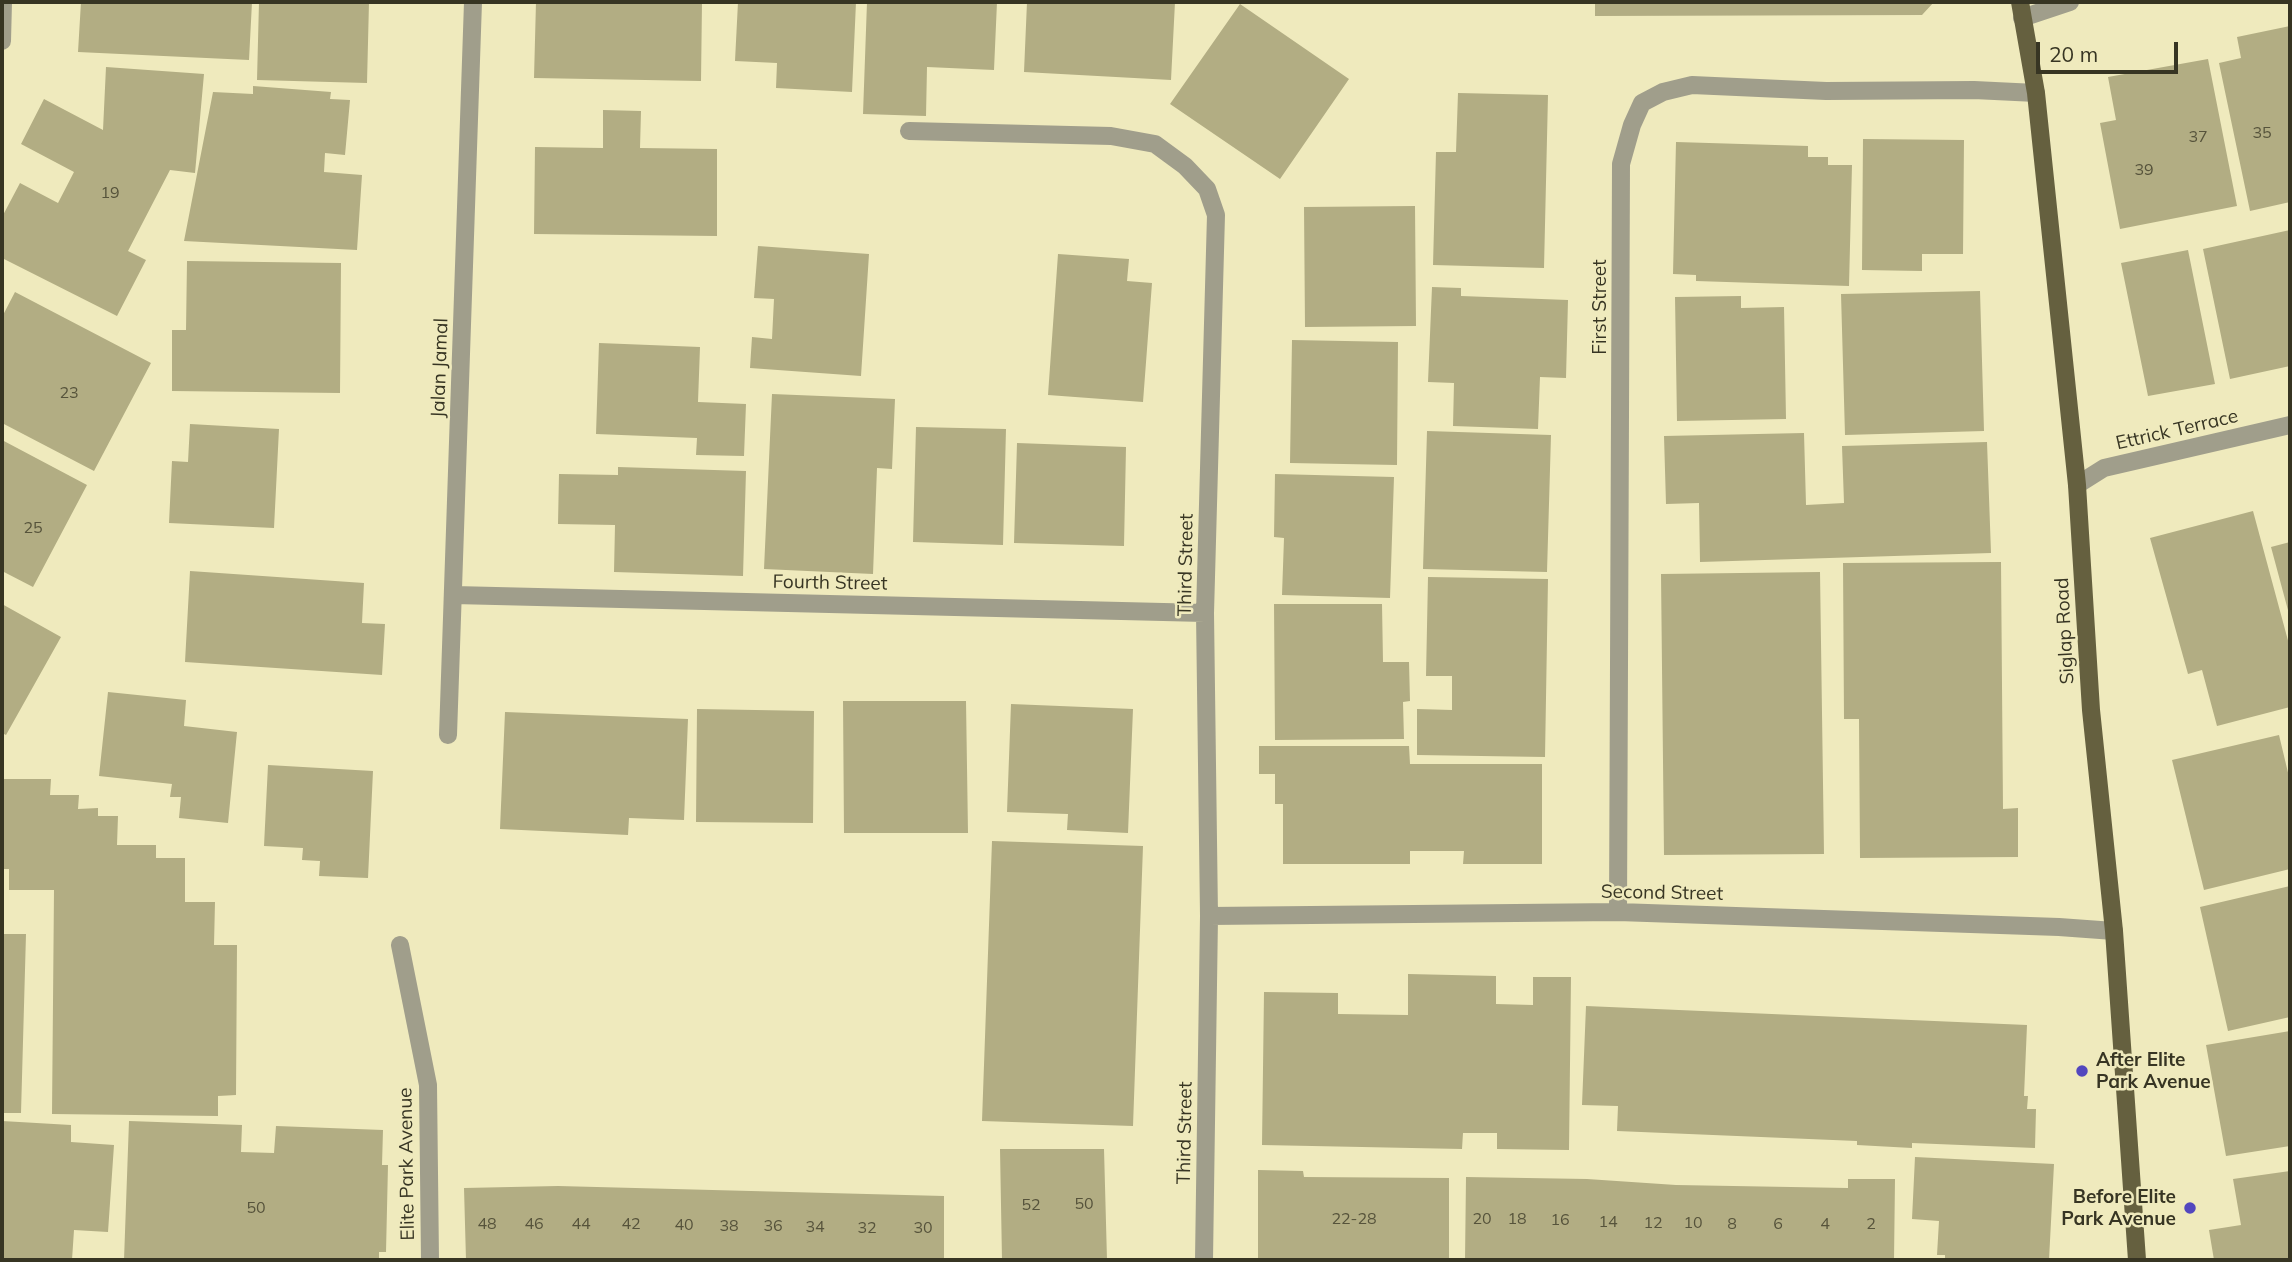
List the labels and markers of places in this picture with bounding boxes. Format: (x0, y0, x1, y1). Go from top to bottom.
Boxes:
place label: After Elite Park Avenue (2096, 1049, 2211, 1093)
marker: After Elite Park Avenue (2074, 1063, 2090, 1079)
place label: Before Elite Park Avenue (2061, 1186, 2176, 1230)
marker: Before Elite Park Avenue (2182, 1200, 2198, 1216)

